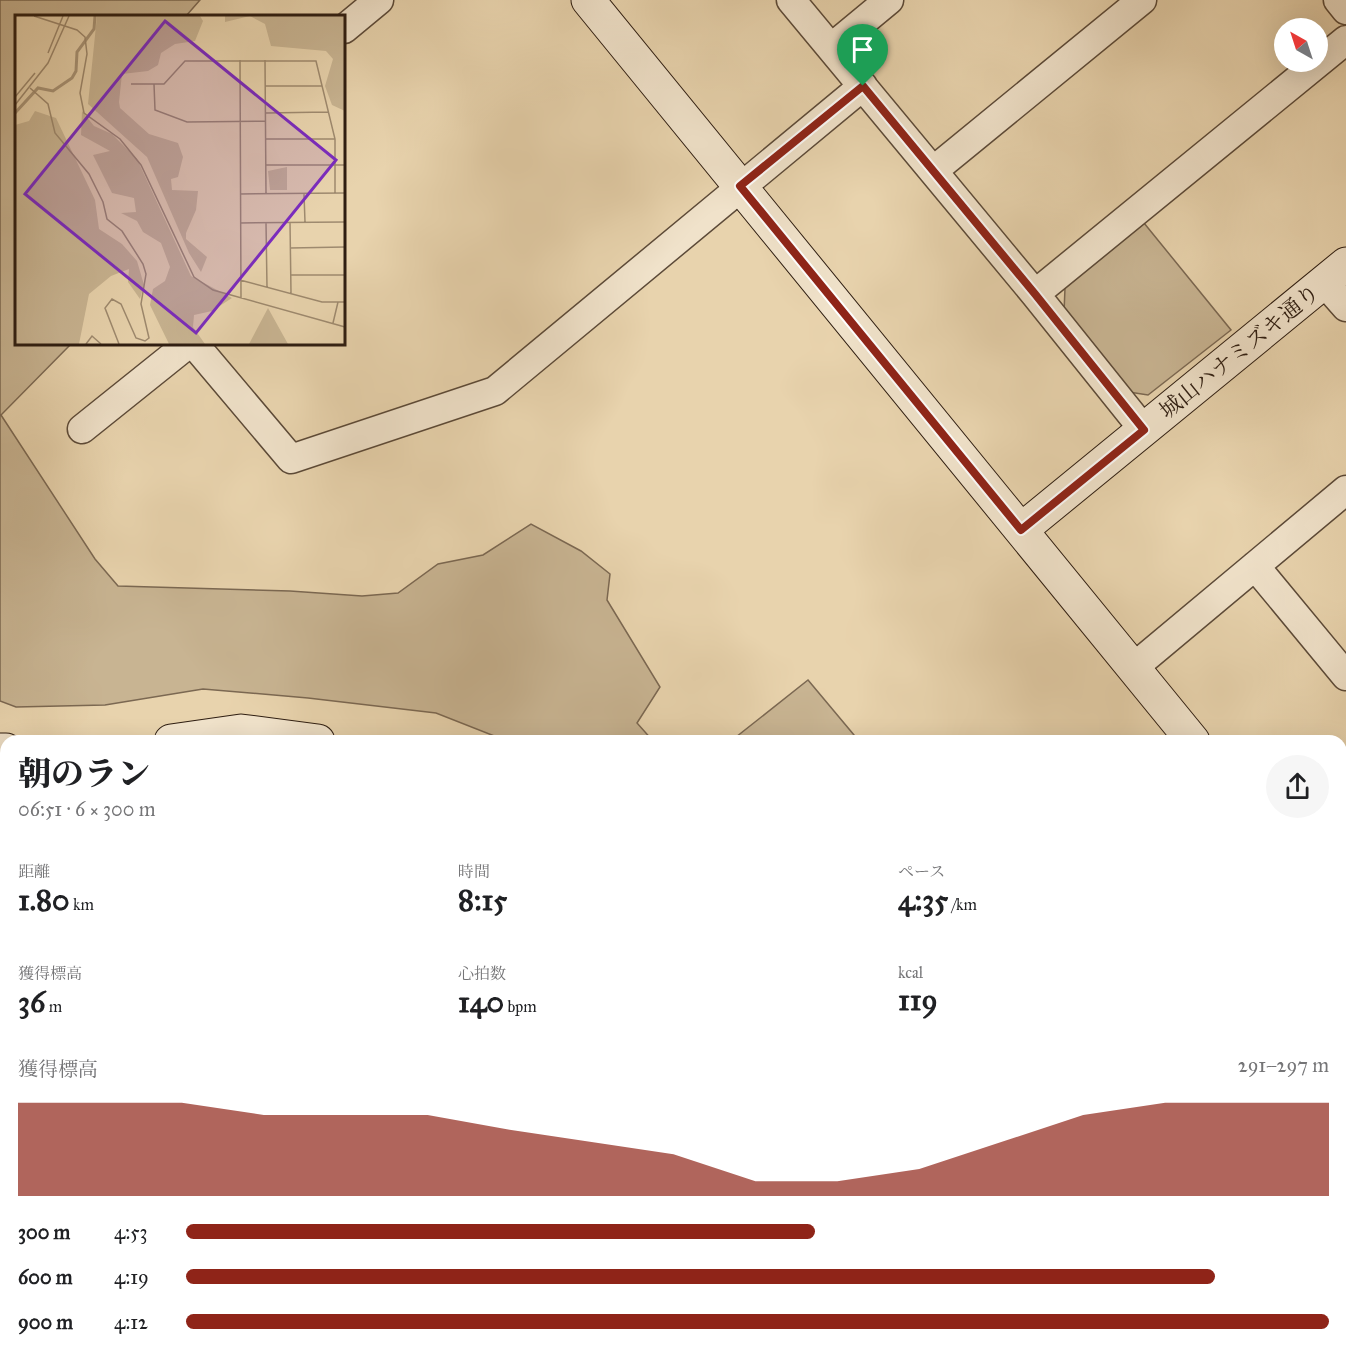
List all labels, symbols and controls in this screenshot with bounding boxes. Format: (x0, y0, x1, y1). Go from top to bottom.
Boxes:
inset map (15, 15, 345, 345)
north arrow (1274, 18, 1328, 72)
map controls (1274, 18, 1328, 72)
pin (837, 24, 888, 86)
icon: arrive (846, 33, 879, 66)
street label: 城山ハナミズキ通り (1154, 279, 1325, 424)
text: 朝のラン (18, 754, 150, 794)
button: share (1266, 755, 1329, 818)
text: 06:51 · 6 × 300 m (18, 797, 155, 821)
text: 距離 (18, 862, 50, 881)
text: 時間 (458, 862, 490, 881)
text: ペース (898, 862, 945, 881)
text: 1.80 (18, 882, 70, 918)
text: 8:15 (458, 882, 507, 918)
text: 4:35 (898, 882, 948, 918)
text: km (70, 895, 94, 914)
text: /km (948, 895, 977, 914)
text: kcal (898, 963, 923, 982)
text: 獲得標高 (18, 964, 82, 983)
text: 心拍数 (458, 964, 506, 983)
text: 119 (898, 982, 938, 1018)
text: 36 (18, 984, 45, 1020)
text: 140 (458, 984, 504, 1020)
text: m (45, 997, 62, 1016)
text: bpm (504, 997, 537, 1016)
text: 291–297 m (1238, 1053, 1329, 1077)
text: 獲得標高 (18, 1057, 98, 1081)
text: 300 m (18, 1220, 70, 1244)
text: 4:53 (114, 1220, 147, 1244)
text: 600 m (18, 1265, 73, 1289)
text: 4:19 (114, 1265, 149, 1289)
text: 900 m (18, 1310, 73, 1334)
text: 4:12 (114, 1310, 148, 1334)

